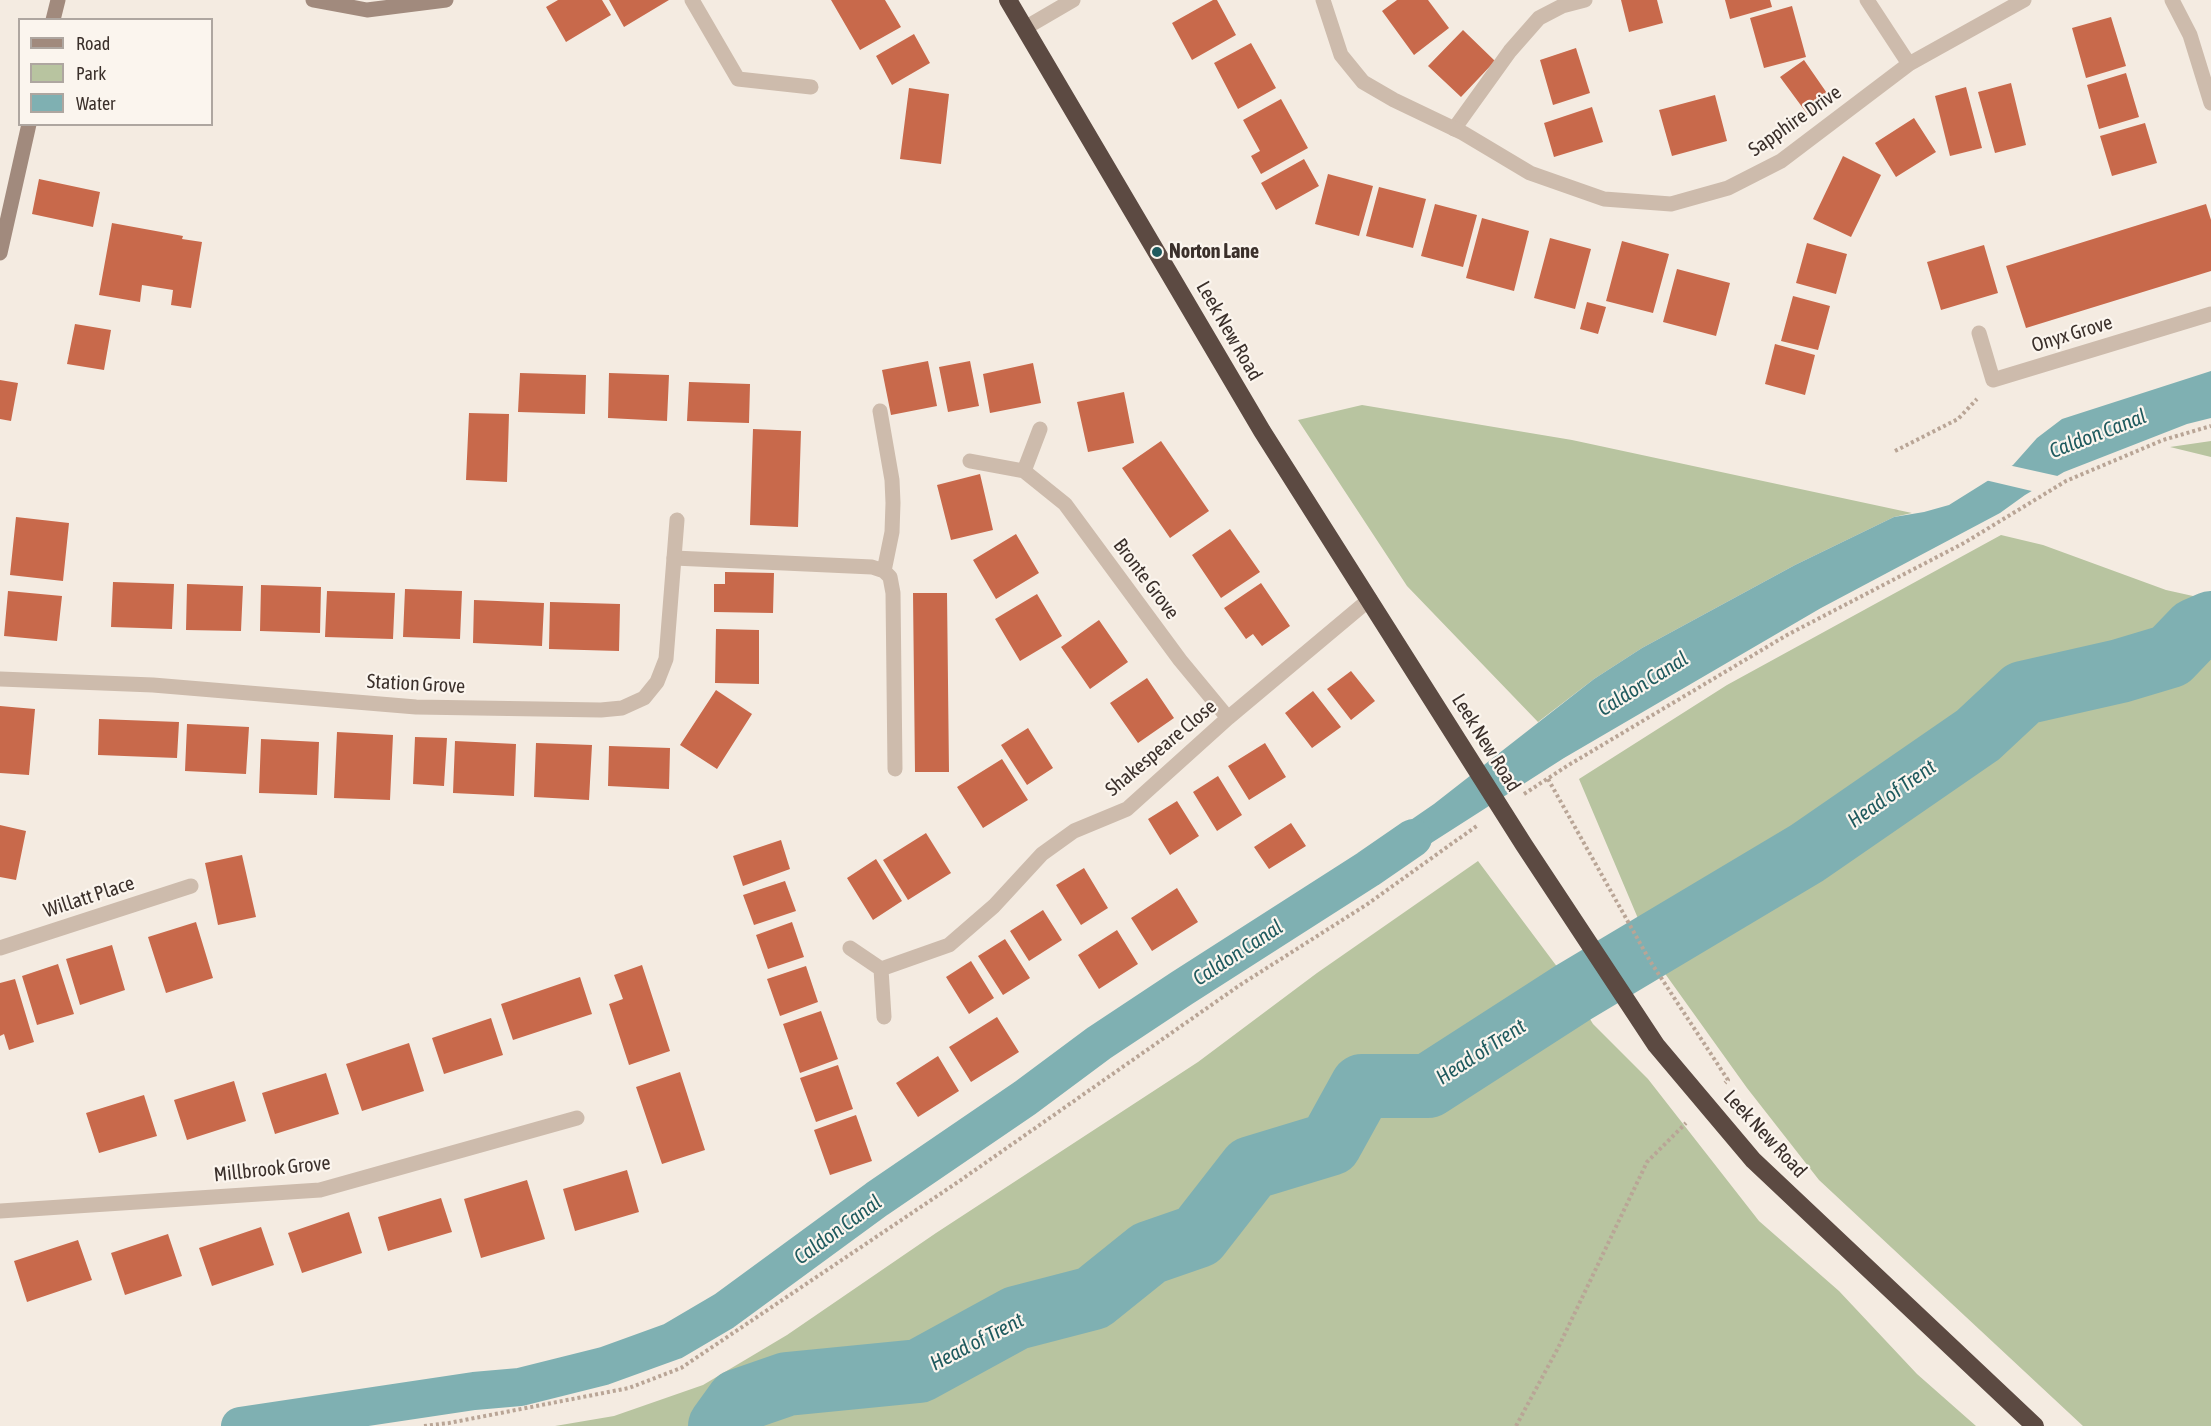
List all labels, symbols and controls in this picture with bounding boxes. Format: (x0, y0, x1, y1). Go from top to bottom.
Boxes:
legend (18, 18, 213, 126)
text: Road (76, 33, 110, 54)
text: Park (76, 63, 106, 84)
street label: Sapphire Drive (1744, 80, 1846, 162)
text: Water (76, 93, 115, 114)
place label: Norton Lane (1169, 240, 1259, 264)
marker: Norton Lane (1150, 245, 1164, 259)
street label: Leek New Road (1191, 277, 1267, 385)
street label: Onyx Grove (2029, 310, 2115, 358)
water label: Caldon Canal (2046, 404, 2150, 464)
street label: Bronte Grove (1108, 534, 1184, 624)
water label: Caldon Canal (1593, 646, 1693, 722)
street label: Station Grove (366, 669, 466, 699)
street label: Leek New Road (1446, 690, 1526, 796)
street label: Shakespeare Close (1101, 695, 1221, 801)
water label: Head of Trent (1843, 754, 1941, 834)
street label: Willatt Place (41, 871, 137, 923)
water label: Caldon Canal (1188, 915, 1288, 991)
water label: Head of Trent (1431, 1014, 1531, 1090)
street label: Leek New Road (1718, 1085, 1812, 1183)
street label: Millbrook Grove (212, 1151, 332, 1187)
water label: Caldon Canal (789, 1190, 887, 1270)
water label: Head of Trent (926, 1308, 1028, 1376)

